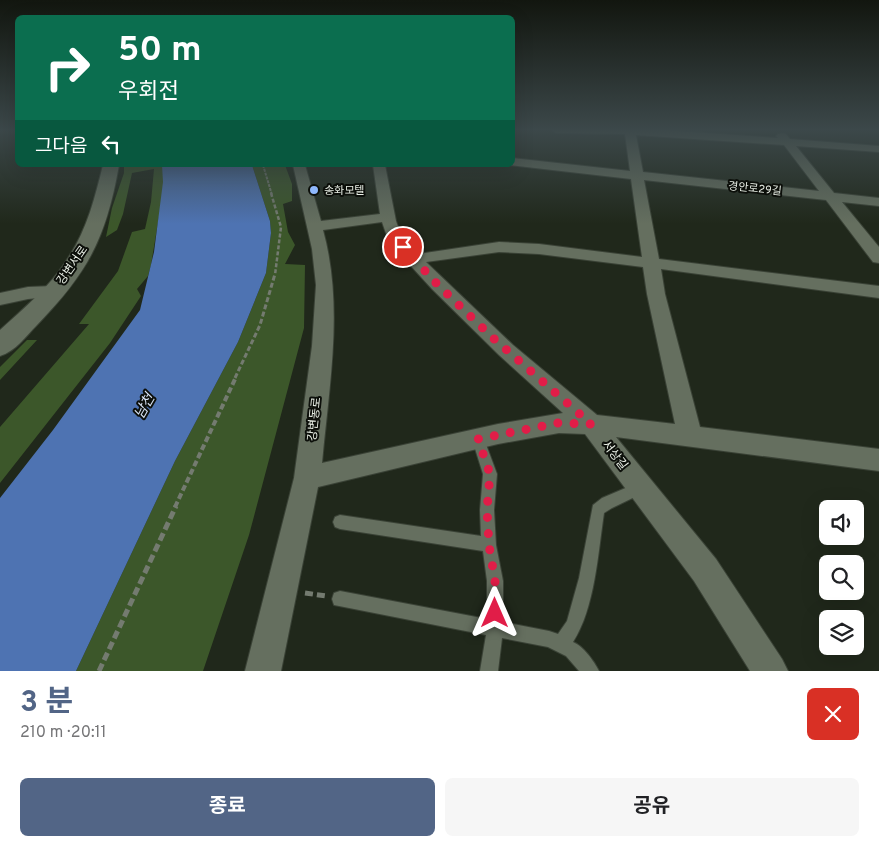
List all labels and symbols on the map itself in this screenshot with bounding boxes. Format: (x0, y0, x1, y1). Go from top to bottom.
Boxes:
street label: 경안로29길 (727, 179, 782, 199)
marker: 송화모텔 (308, 184, 320, 196)
place label: 송화모텔 (324, 184, 364, 198)
pin (382, 226, 424, 268)
street label: 강변서로 (54, 243, 92, 288)
water label: 남천 (131, 390, 160, 422)
street label: 강변동로 (305, 396, 325, 442)
street label: 서상길 (598, 438, 631, 474)
position arrow (468, 586, 520, 638)

